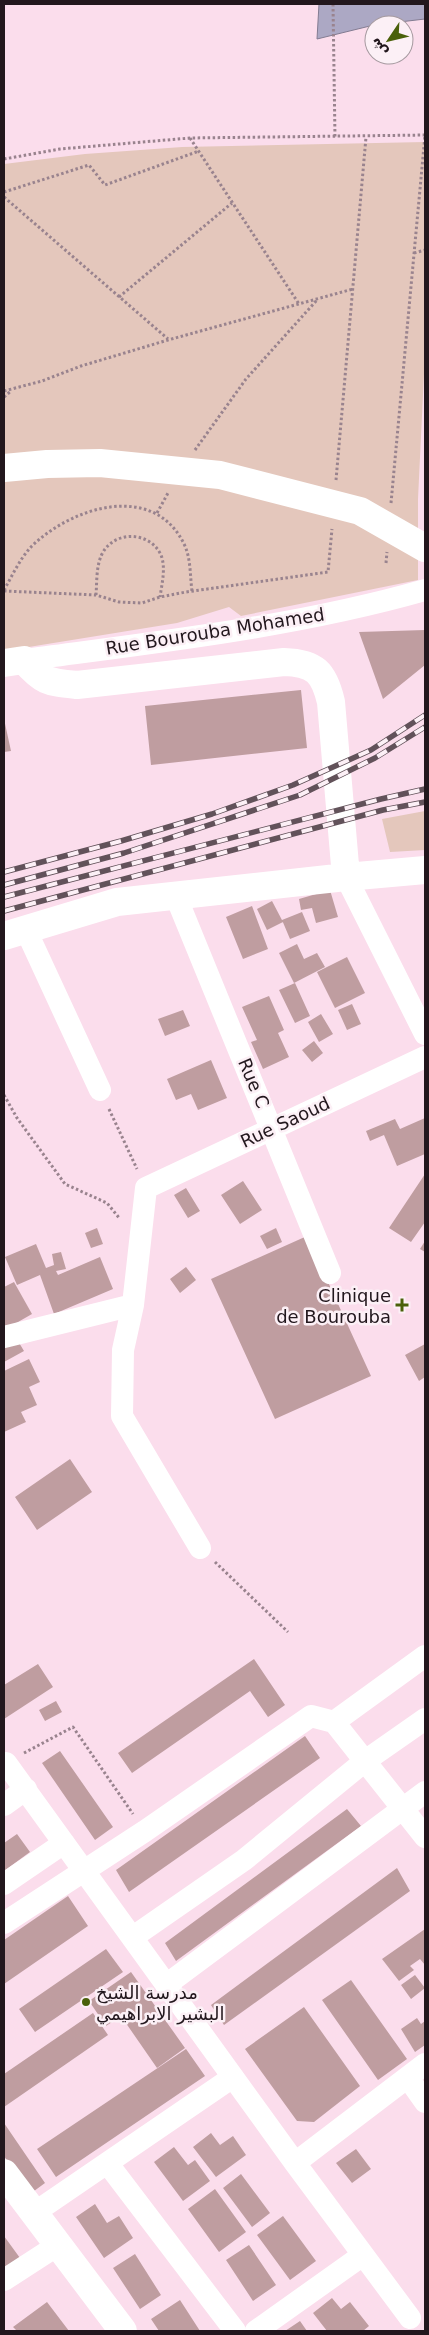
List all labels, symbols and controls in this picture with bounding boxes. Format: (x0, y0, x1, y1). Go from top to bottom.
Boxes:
north arrow (364, 15, 414, 65)
text: ش (366, 35, 390, 60)
street label: Rue Bourouba Mohamed (104, 603, 326, 659)
street label: Rue C (234, 1055, 274, 1111)
street label: Rue Saoud (237, 1092, 333, 1152)
place label: Clinique de Bourouba (276, 1285, 391, 1327)
marker: Clinique de Bourouba (395, 1298, 409, 1312)
place label: مدرسة الشيخ البشير الابراهيمي (96, 1982, 225, 2025)
marker: مدرسة الشيخ البشير الابراهيمي (80, 1996, 92, 2008)

